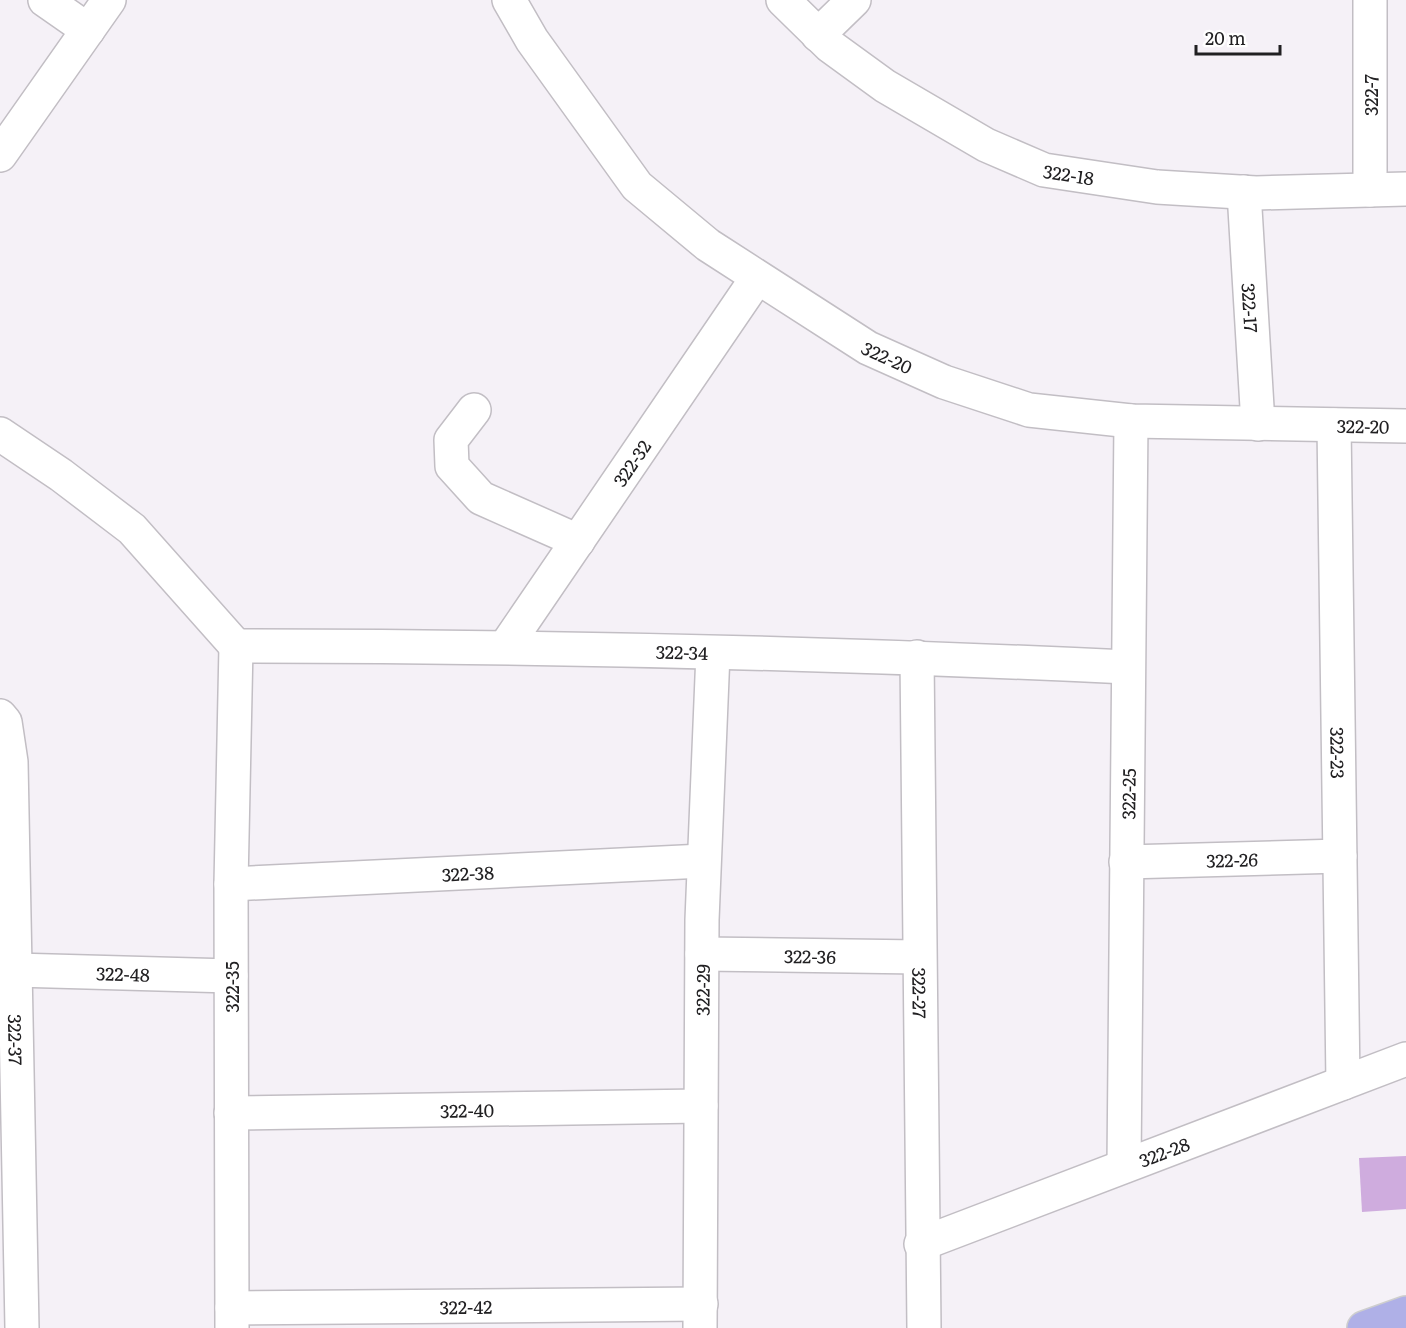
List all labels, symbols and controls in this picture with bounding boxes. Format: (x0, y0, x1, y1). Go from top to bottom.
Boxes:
scale bar (1196, 18, 1280, 56)
text: 20 m (1205, 24, 1246, 51)
street label: 322-7 (1357, 74, 1384, 116)
street label: 322-18 (1042, 157, 1096, 191)
street label: 322-17 (1236, 282, 1266, 333)
street label: 322-20 (857, 334, 917, 380)
street label: 322-20 (1336, 411, 1390, 439)
street label: 322-32 (606, 434, 657, 491)
street label: 322-34 (655, 637, 709, 665)
street label: 322-23 (1325, 727, 1352, 779)
street label: 322-25 (1114, 768, 1141, 820)
street label: 322-26 (1206, 845, 1259, 873)
street label: 322-38 (441, 858, 495, 887)
street label: 322-36 (784, 942, 837, 969)
street label: 322-48 (96, 959, 150, 987)
street label: 322-35 (218, 961, 245, 1013)
street label: 322-29 (688, 964, 715, 1016)
street label: 322-27 (907, 967, 934, 1019)
street label: 322-37 (2, 1014, 30, 1066)
street label: 322-40 (440, 1096, 494, 1123)
street label: 322-28 (1135, 1129, 1193, 1173)
street label: 322-42 (439, 1292, 493, 1320)

